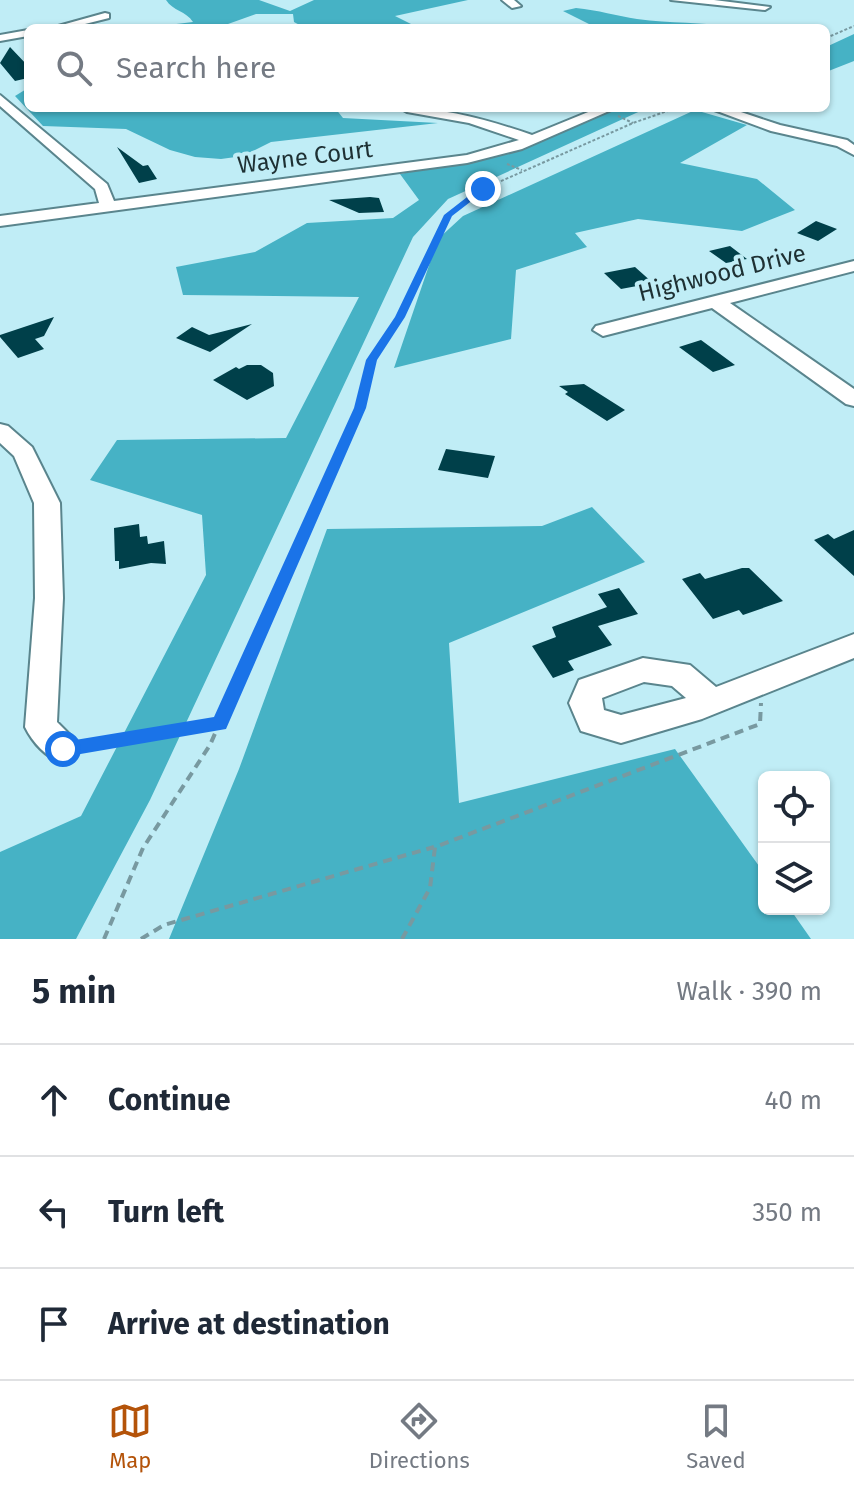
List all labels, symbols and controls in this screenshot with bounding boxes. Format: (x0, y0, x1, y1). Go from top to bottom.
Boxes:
search box (24, 24, 830, 112)
icon: search (52, 46, 96, 90)
text: Search here (116, 50, 276, 86)
street label: Wayne Court (236, 135, 375, 179)
route end (465, 171, 501, 207)
street label: Highwood Drive (635, 239, 809, 307)
route start (45, 731, 81, 767)
map controls (758, 771, 830, 915)
button: locate (758, 771, 830, 843)
button: layers (758, 843, 830, 915)
text: 5 min (32, 971, 116, 1012)
text: Walk · 390 m (676, 976, 822, 1007)
icon: ahead (32, 1078, 76, 1122)
text: Continue (108, 1082, 231, 1118)
text: 40 m (764, 1085, 822, 1116)
icon: left (32, 1190, 76, 1234)
text: Turn left (108, 1194, 224, 1230)
text: 350 m (752, 1197, 822, 1228)
icon: arrive (32, 1302, 76, 1346)
text: Arrive at destination (108, 1306, 390, 1342)
tab: Map (108, 1399, 152, 1474)
tab: Directions (369, 1399, 470, 1474)
tab: Saved (686, 1399, 746, 1474)

